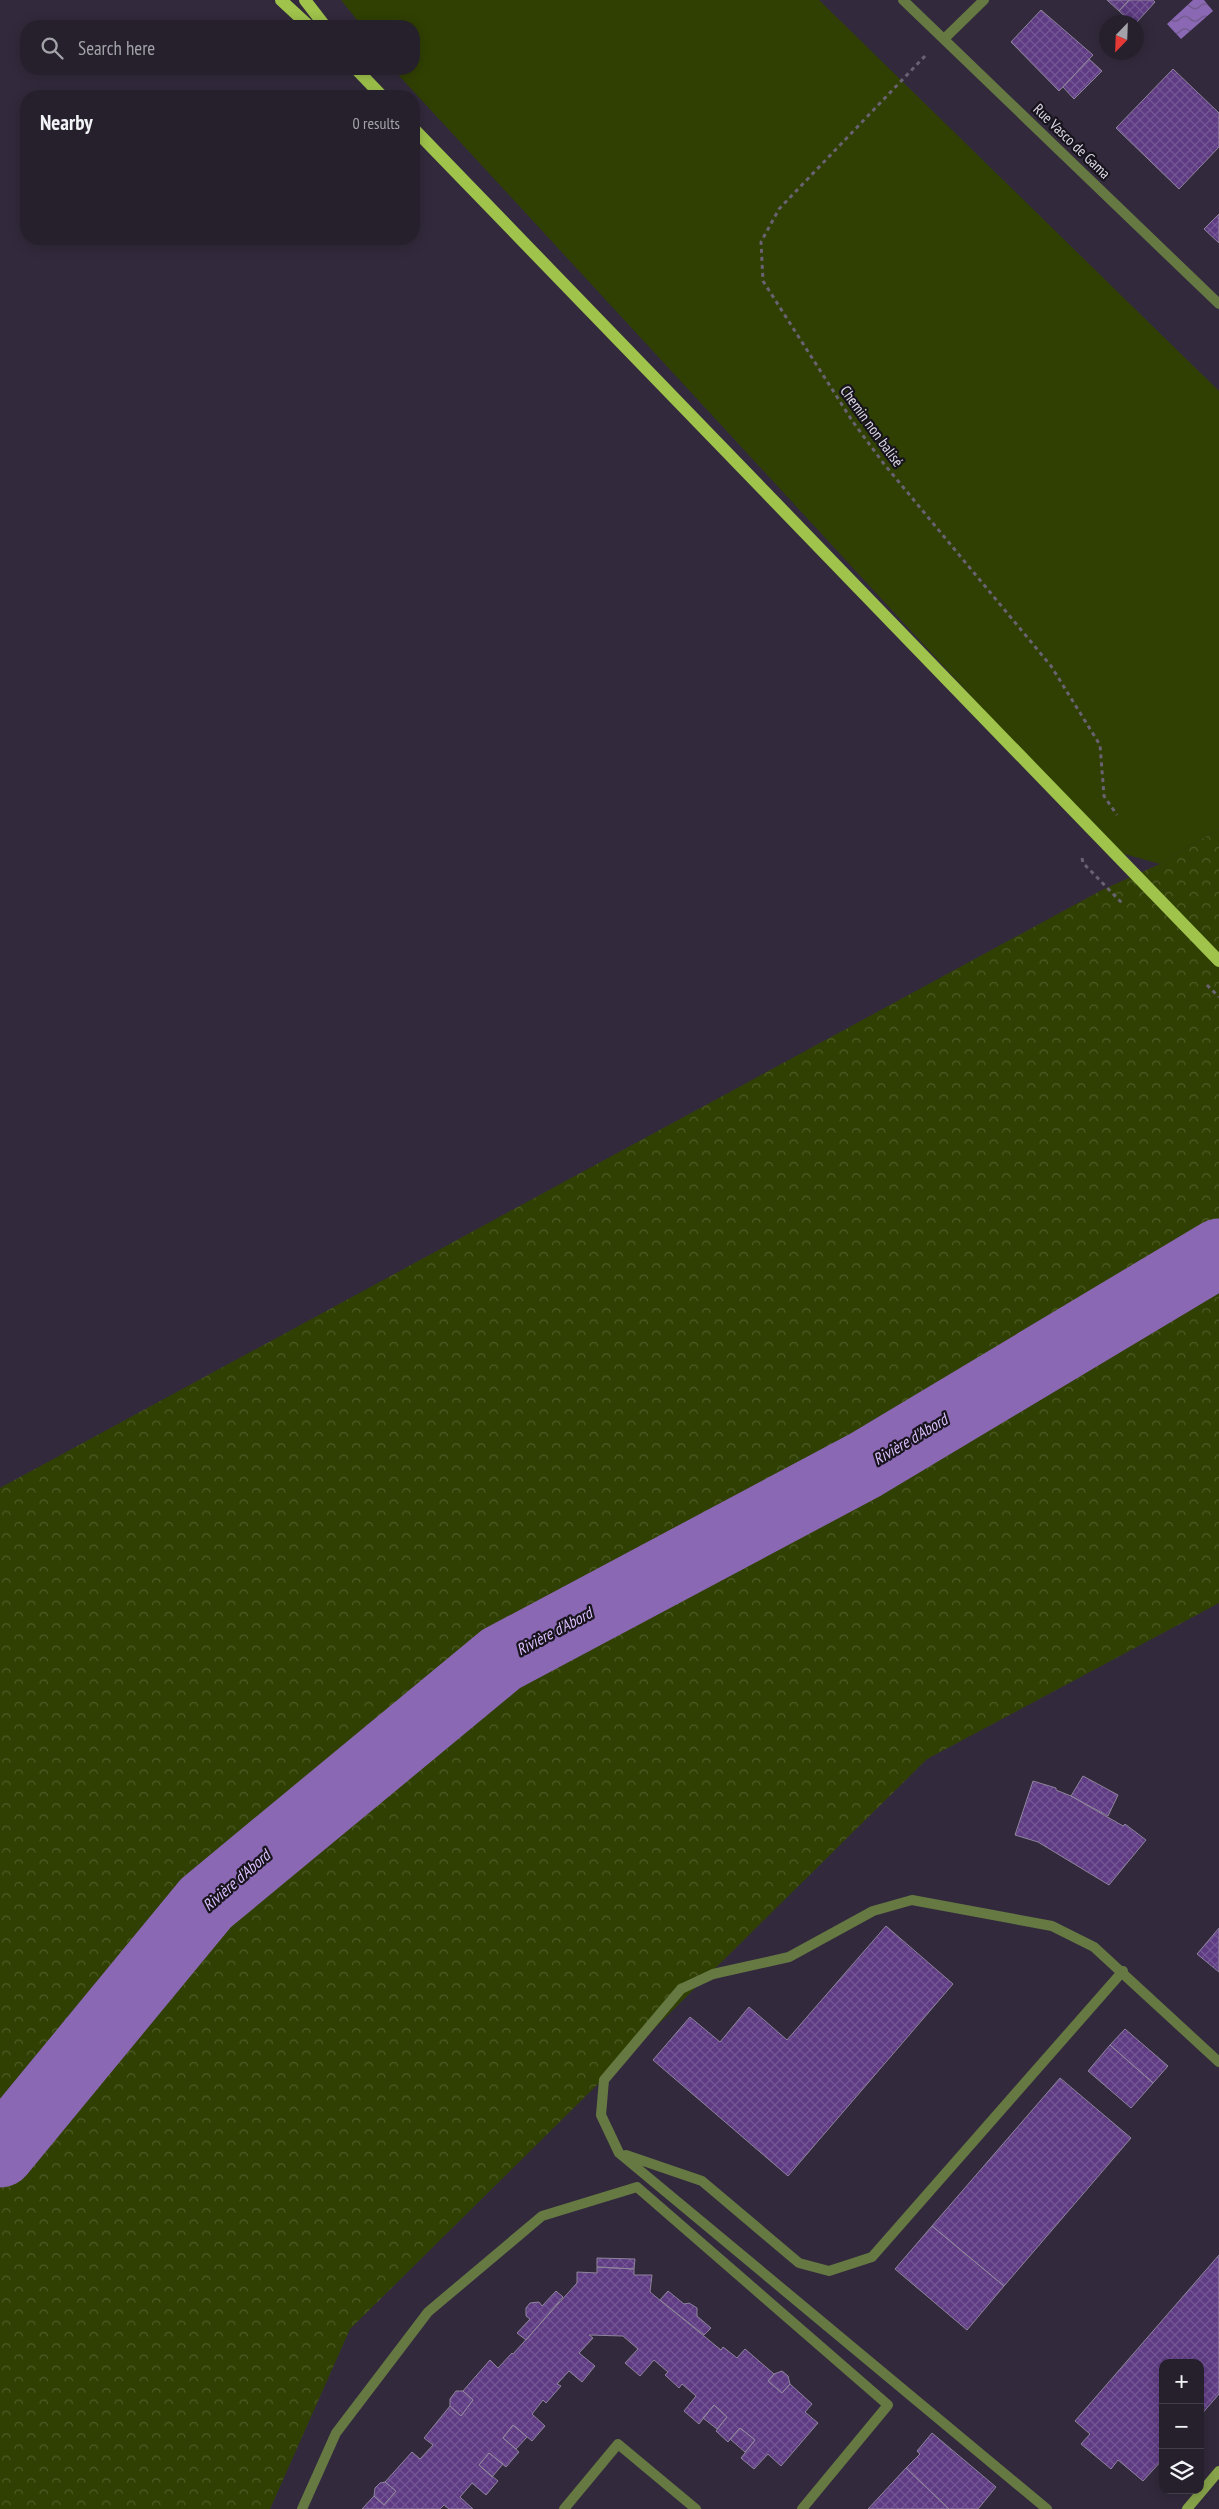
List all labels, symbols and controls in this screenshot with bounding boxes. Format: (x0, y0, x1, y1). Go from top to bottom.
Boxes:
north arrow (1099, 15, 1144, 60)
search box (20, 20, 420, 75)
icon: search (38, 34, 66, 62)
text: Search here (78, 36, 155, 60)
street label: Rue Vasco de Gama (1029, 99, 1115, 183)
text: Nearby (40, 109, 93, 136)
text: 0 results (353, 113, 400, 133)
street label: Chemin non balisé (836, 382, 908, 470)
water label: Rivière d'Abord (869, 1408, 952, 1469)
water label: Rivière d'Abord (513, 1602, 597, 1659)
water label: Rivière d'Abord (198, 1844, 275, 1915)
map controls (1159, 2359, 1204, 2494)
button: + (1159, 2359, 1204, 2404)
button: − (1159, 2404, 1204, 2449)
button: layers (1159, 2449, 1204, 2494)

